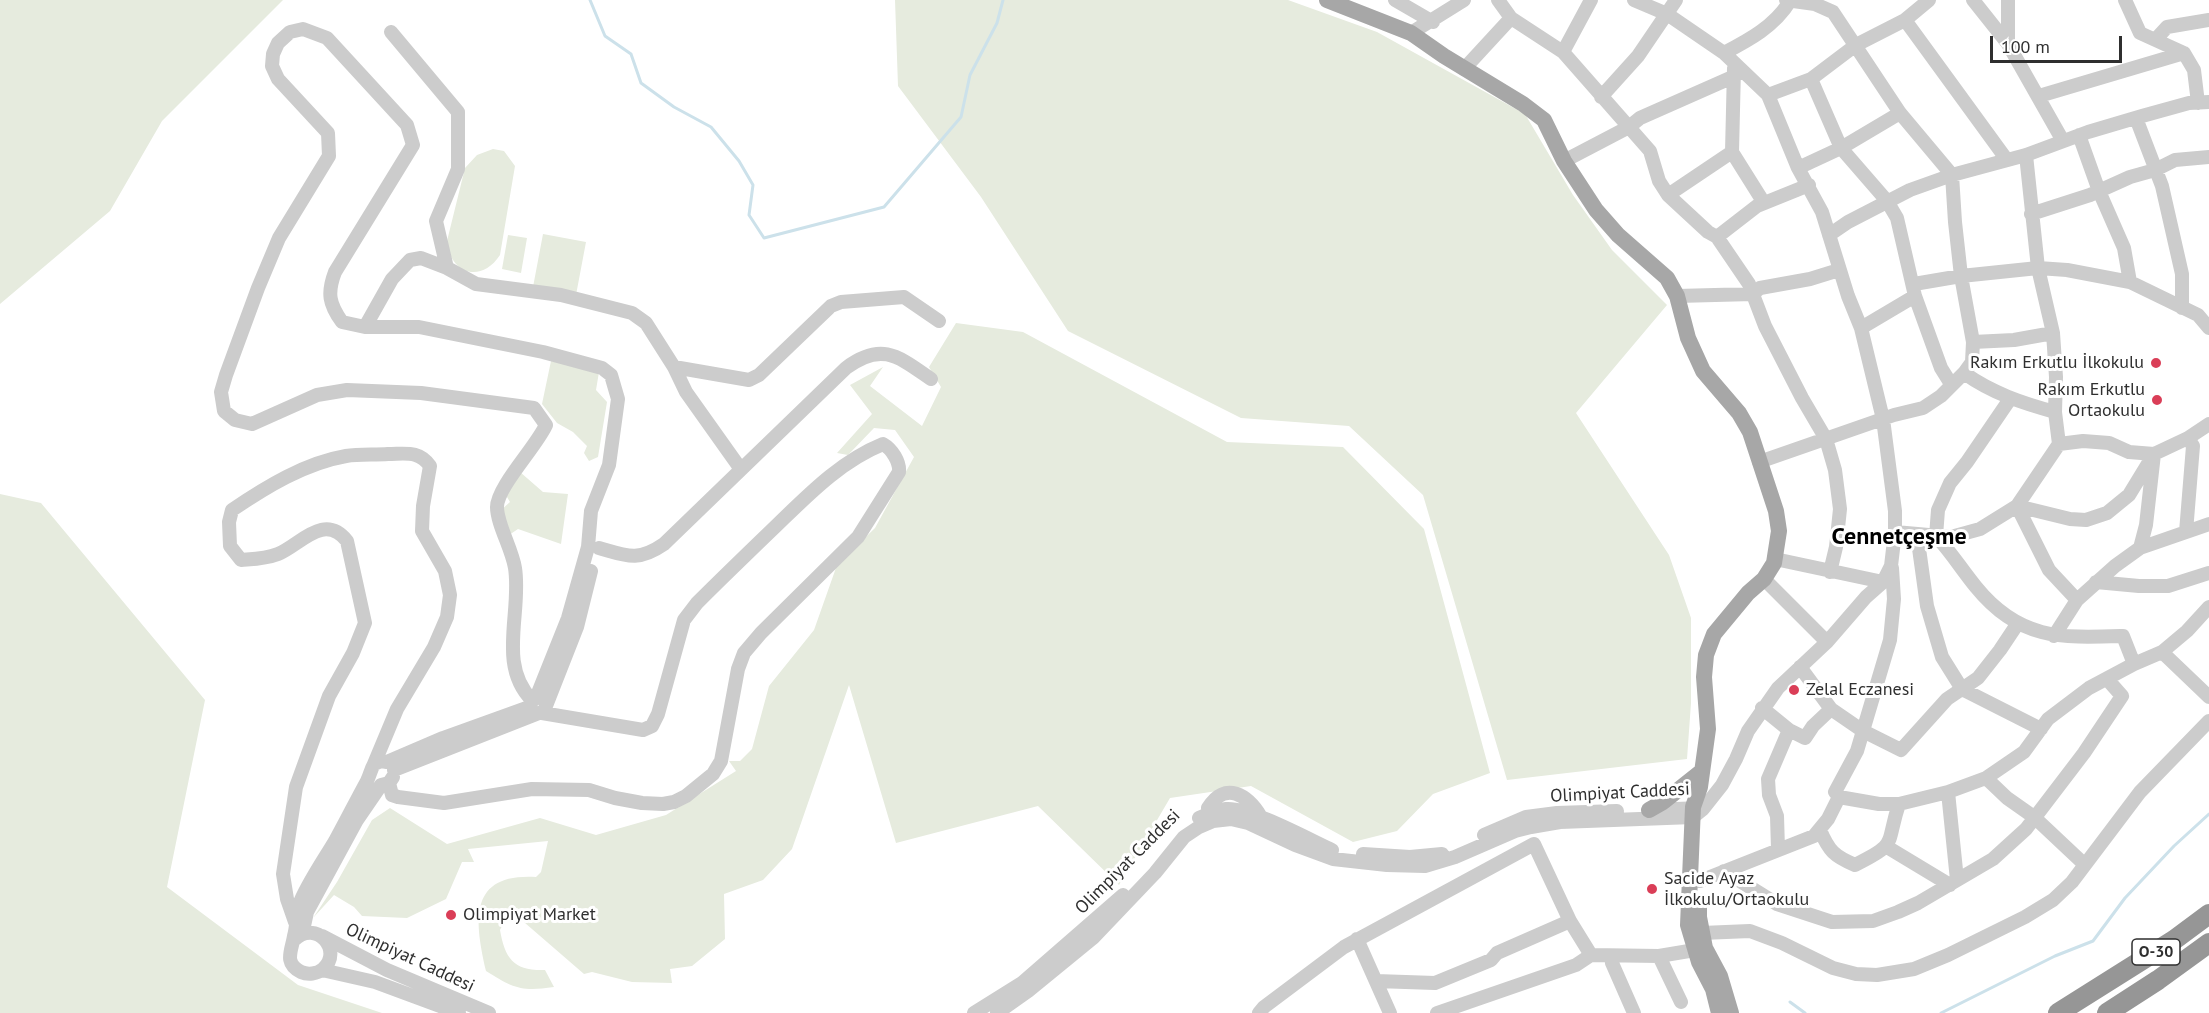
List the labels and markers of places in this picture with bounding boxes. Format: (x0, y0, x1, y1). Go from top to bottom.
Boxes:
place label: Rakım Erkutlu İlkokulu (1970, 352, 2144, 374)
marker: Rakım Erkutlu İlkokulu (2149, 356, 2163, 370)
place label: Rakım Erkutlu Ortaokulu (2038, 379, 2145, 422)
marker: Rakım Erkutlu Ortaokulu (2150, 393, 2164, 407)
place label: Zelal Eczanesi (1806, 679, 1914, 701)
marker: Zelal Eczanesi (1787, 683, 1801, 697)
place label: Sacide Ayaz İlkokulu/Ortaokulu (1664, 868, 1809, 910)
marker: Sacide Ayaz İlkokulu/Ortaokulu (1645, 882, 1659, 896)
place label: Olimpiyat Market (463, 904, 596, 926)
marker: Olimpiyat Market (444, 908, 458, 922)

